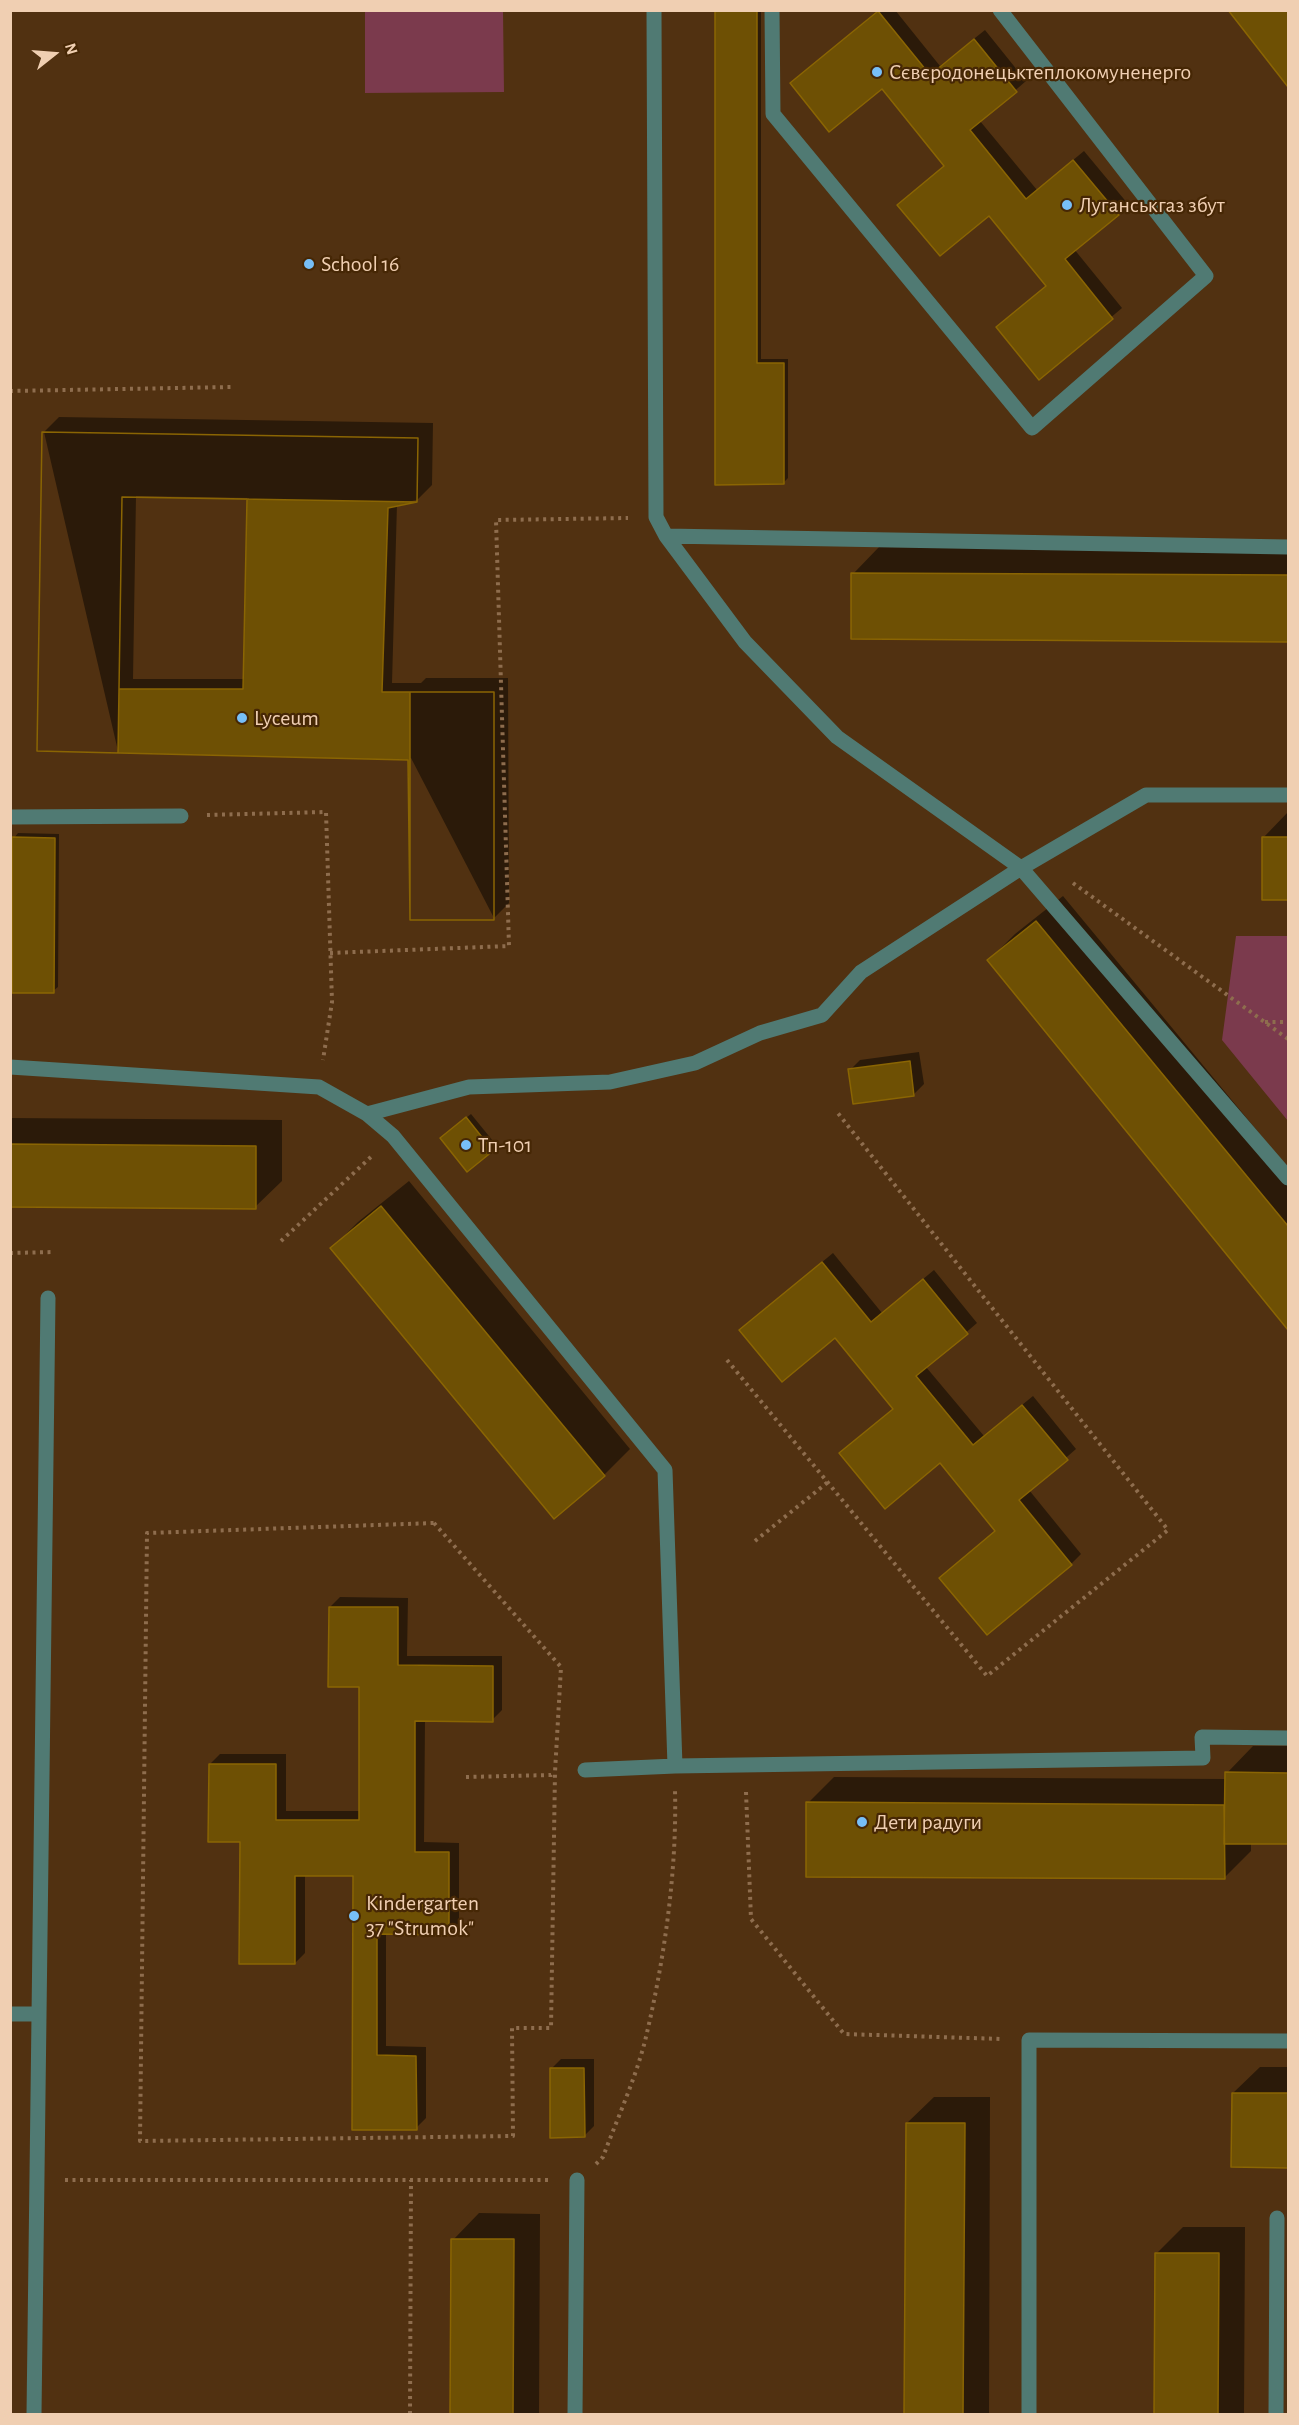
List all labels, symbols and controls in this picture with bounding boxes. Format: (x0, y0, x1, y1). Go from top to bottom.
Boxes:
north arrow (24, 24, 84, 84)
text: N (62, 41, 80, 56)
place label: Сєвєродонецьктеплокомуненерго (889, 59, 1191, 85)
marker: Сєвєродонецьктеплокомуненерго (870, 65, 884, 79)
place label: Луганськгаз збут (1079, 192, 1225, 218)
marker: Луганськгаз збут (1060, 198, 1074, 212)
place label: School 16 (321, 251, 399, 277)
marker: School 16 (302, 257, 316, 271)
place label: Lyceum (254, 705, 319, 731)
marker: Lyceum (235, 711, 249, 725)
place label: Тп-101 (478, 1132, 532, 1158)
marker: Тп-101 (459, 1138, 473, 1152)
place label: Дети радуги (874, 1809, 982, 1835)
marker: Дети радуги (855, 1815, 869, 1829)
place label: Kindergarten 37 "Strumok" (366, 1890, 479, 1942)
marker: Kindergarten 37 "Strumok" (347, 1909, 361, 1923)

